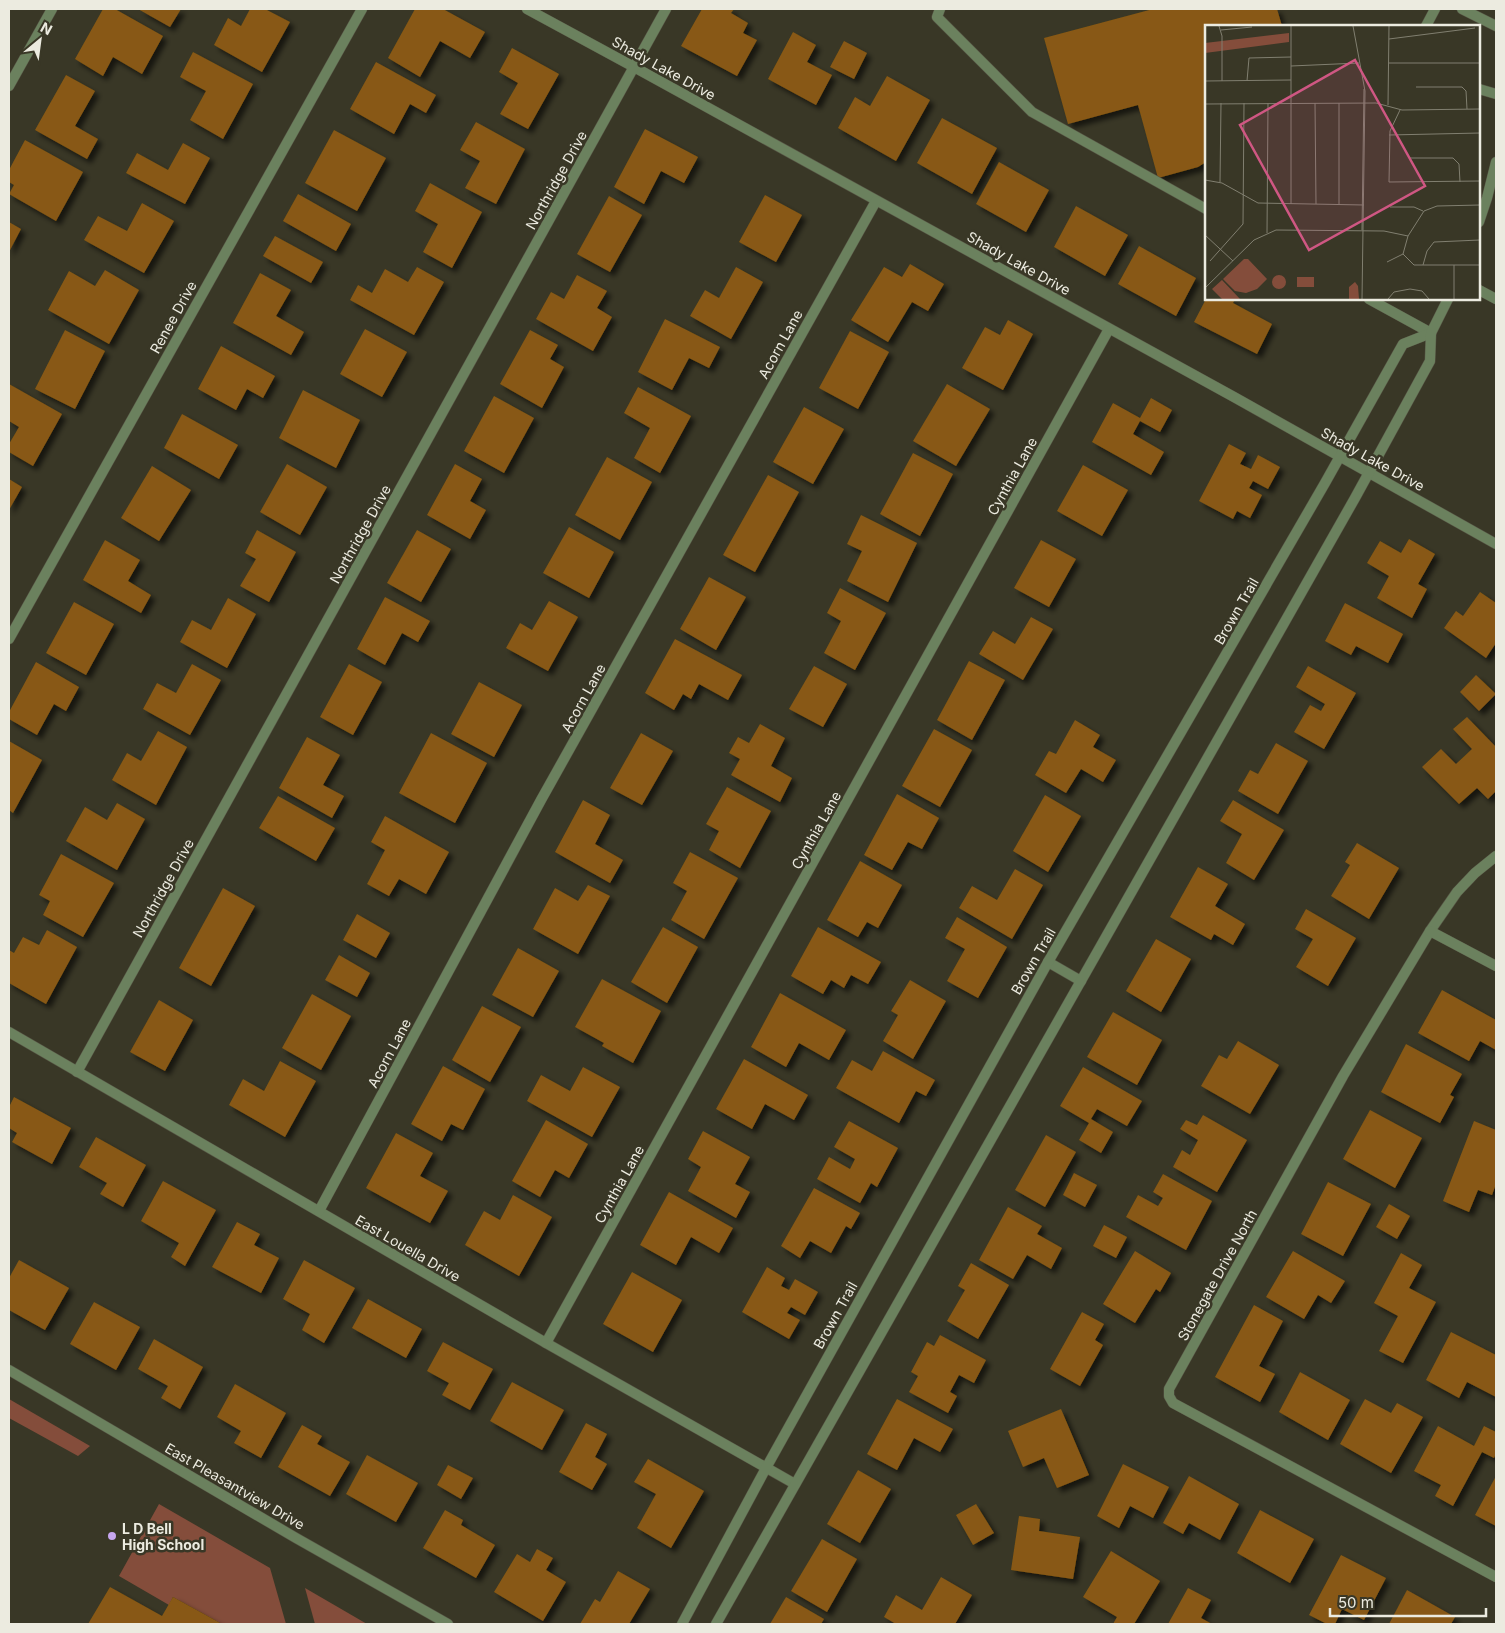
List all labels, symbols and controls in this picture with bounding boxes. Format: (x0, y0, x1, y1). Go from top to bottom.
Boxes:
north arrow (15, 15, 65, 65)
text: N (38, 18, 55, 38)
inset map (1205, 25, 1480, 300)
street label: Shady Lake Drive (609, 33, 719, 103)
street label: Northridge Drive (522, 128, 590, 232)
street label: Shady Lake Drive (964, 228, 1074, 298)
street label: Renee Drive (146, 278, 200, 356)
street label: Acorn Lane (754, 307, 806, 381)
street label: Shady Lake Drive (1318, 424, 1428, 494)
street label: Cynthia Lane (984, 434, 1040, 518)
street label: Northridge Drive (326, 482, 394, 586)
street label: Brown Trail (1210, 575, 1262, 647)
street label: Acorn Lane (557, 661, 609, 735)
street label: Cynthia Lane (788, 788, 844, 872)
street label: Northridge Drive (129, 836, 197, 940)
street label: Brown Trail (1007, 925, 1059, 997)
street label: Acorn Lane (364, 1015, 414, 1091)
street label: Cynthia Lane (591, 1142, 647, 1226)
street label: Stonegate Drive North (1174, 1206, 1260, 1344)
street label: East Louella Drive (353, 1211, 463, 1285)
street label: Brown Trail (810, 1278, 860, 1352)
street label: East Pleasantview Drive (162, 1439, 308, 1533)
place label: L D Bell High School (122, 1520, 204, 1553)
marker: L D Bell High School (106, 1530, 118, 1542)
scale bar (1330, 1586, 1486, 1618)
text: 50 m (1338, 1593, 1374, 1612)

